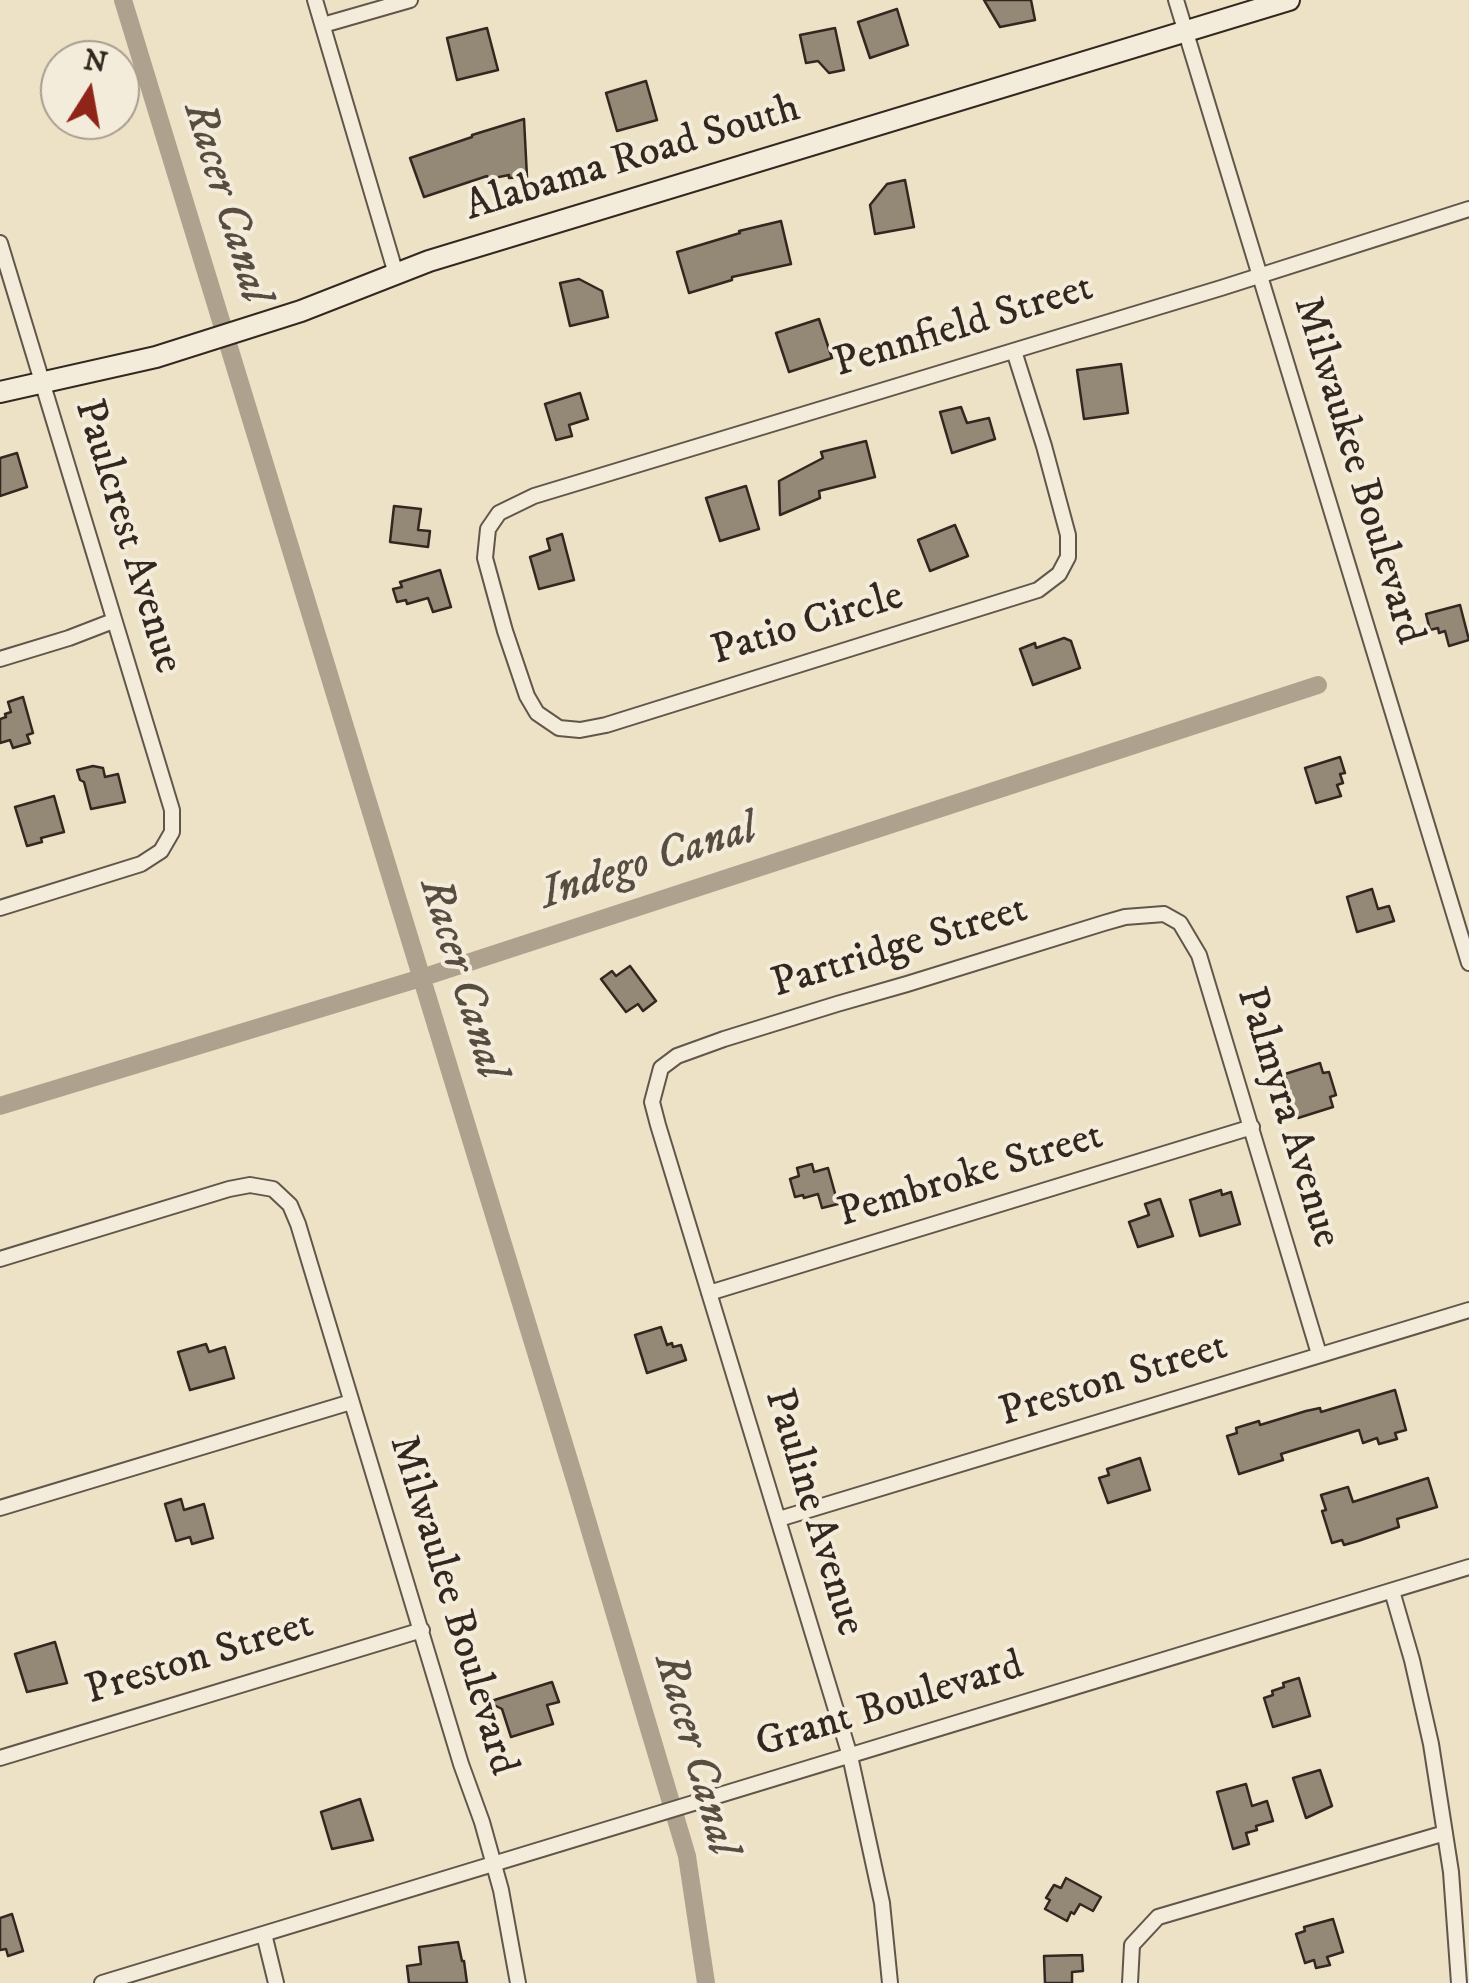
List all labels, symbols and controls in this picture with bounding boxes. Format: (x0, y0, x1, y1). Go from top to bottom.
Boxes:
north arrow (40, 40, 140, 140)
text: N (81, 43, 110, 81)
street label: Alabama Road South (460, 85, 806, 235)
water label: Racer Canal (168, 96, 280, 310)
street label: Pennfield Street (828, 265, 1100, 391)
street label: Milwaukee Boulevard (1279, 291, 1433, 651)
street label: Paulcrest Avenue (60, 394, 192, 680)
street label: Patio Circle (706, 573, 910, 679)
water label: Indego Canal (534, 804, 764, 924)
water label: Racer Canal (404, 872, 516, 1086)
street label: Partridge Street (766, 886, 1034, 1012)
street label: Palmyra Avenue (1222, 982, 1350, 1254)
street label: Pembroke Street (833, 1113, 1109, 1241)
street label: Preston Street (994, 1323, 1234, 1441)
street label: Pauline Avenue (751, 1384, 873, 1642)
street label: Milwaulee Boulevard (375, 1430, 527, 1782)
street label: Preston Street (80, 1601, 320, 1719)
street label: Grant Boulevard (750, 1642, 1030, 1772)
water label: Racer Canal (638, 1648, 748, 1862)

